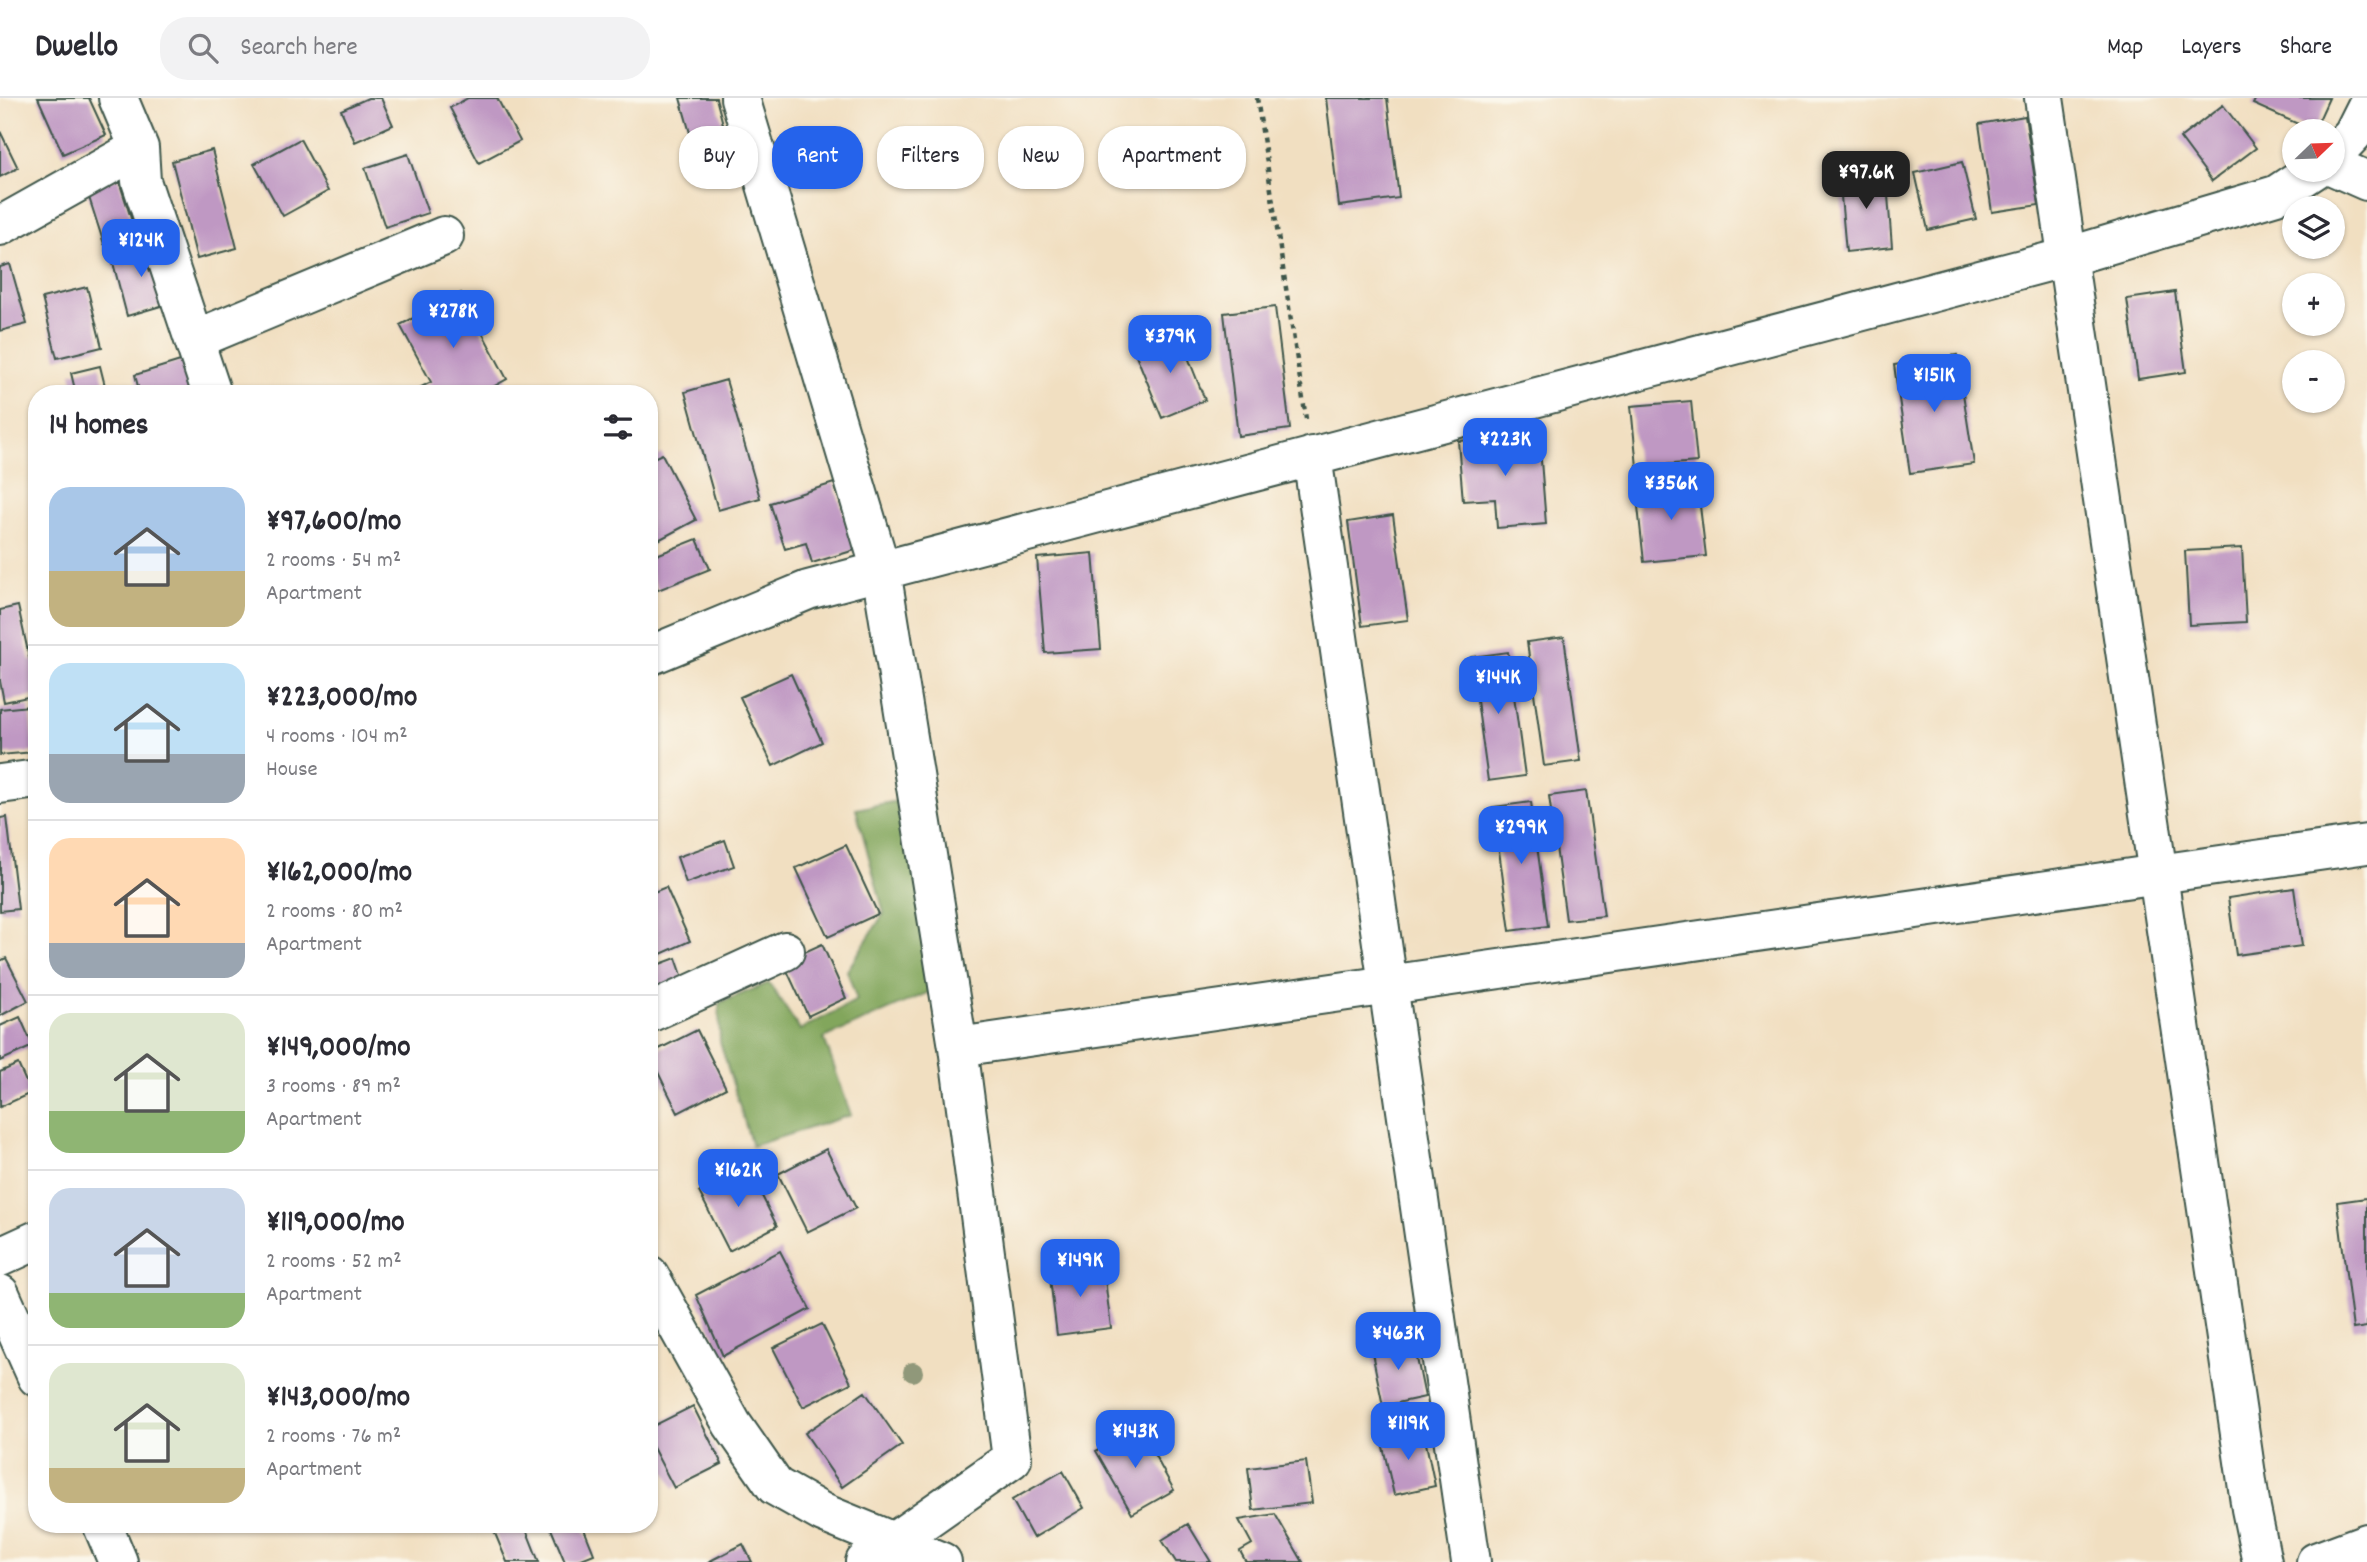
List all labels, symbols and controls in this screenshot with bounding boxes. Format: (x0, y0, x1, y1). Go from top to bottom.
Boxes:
search box (160, 17, 650, 80)
text: Dwello (35, 25, 118, 72)
icon: search (184, 29, 222, 67)
text: Search here (240, 30, 358, 67)
text: Map (2107, 31, 2143, 65)
text: Layers (2181, 31, 2242, 65)
text: Share (2280, 31, 2332, 65)
north arrow (2282, 119, 2345, 182)
map controls (2282, 119, 2345, 413)
chip: Buy (679, 126, 758, 189)
chip: Rent (772, 126, 863, 189)
chip: Filters (877, 126, 984, 189)
chip: New (998, 126, 1084, 189)
chip: Apartment (1098, 126, 1246, 189)
pin: ¥97.6K (1809, 152, 1923, 211)
text: ¥97.6K (1838, 157, 1894, 190)
button: layers (2282, 196, 2345, 259)
pin: ¥124K (92, 220, 190, 279)
text: ¥124K (118, 225, 164, 258)
button: + (2282, 273, 2345, 336)
pin: ¥278K (404, 290, 502, 350)
text: ¥278K (428, 296, 478, 329)
pin: ¥379K (1121, 316, 1219, 375)
text: ¥379K (1144, 321, 1196, 354)
button: − (2282, 350, 2345, 413)
pin: ¥151K (1885, 354, 1983, 414)
text: ¥151K (1913, 360, 1955, 393)
text: 14 homes (49, 406, 148, 449)
icon: filters (599, 408, 637, 446)
pin: ¥223K (1456, 418, 1554, 478)
text: ¥223K (1479, 424, 1531, 457)
pin: ¥356K (1622, 462, 1720, 522)
text: ¥356K (1644, 468, 1698, 501)
text: ¥97,600/mo (266, 502, 401, 545)
icon: home (105, 515, 189, 599)
text: 2 rooms · 54 m² (266, 545, 401, 578)
text: Apartment (266, 578, 362, 611)
pin: ¥144K (1449, 656, 1547, 716)
text: ¥144K (1475, 662, 1521, 695)
text: ¥223,000/mo (266, 678, 417, 721)
icon: home (105, 691, 189, 775)
text: 4 rooms · 104 m² (266, 721, 408, 754)
text: House (266, 754, 318, 787)
pin: ¥299K (1472, 806, 1570, 866)
text: ¥299K (1495, 812, 1547, 845)
text: ¥162,000/mo (266, 853, 412, 896)
icon: home (105, 866, 189, 950)
text: 2 rooms · 80 m² (266, 896, 403, 929)
text: Apartment (266, 929, 362, 962)
text: ¥149,000/mo (266, 1028, 411, 1071)
icon: home (105, 1041, 189, 1125)
text: 3 rooms · 89 m² (266, 1071, 401, 1104)
text: Apartment (266, 1104, 362, 1137)
pin: ¥162K (689, 1150, 787, 1209)
text: ¥162K (714, 1155, 762, 1188)
text: ¥119,000/mo (266, 1203, 405, 1246)
icon: home (105, 1216, 189, 1300)
pin: ¥149K (1031, 1240, 1129, 1299)
text: ¥149K (1057, 1245, 1103, 1278)
text: 2 rooms · 52 m² (266, 1246, 402, 1279)
text: Apartment (266, 1279, 362, 1312)
pin: ¥463K (1349, 1312, 1447, 1372)
text: ¥463K (1372, 1318, 1424, 1351)
text: ¥143,000/mo (266, 1378, 410, 1421)
icon: home (105, 1391, 189, 1475)
pin: ¥119K (1359, 1402, 1457, 1462)
text: ¥119K (1387, 1408, 1429, 1441)
pin: ¥143K (1086, 1410, 1184, 1470)
text: ¥143K (1112, 1416, 1158, 1449)
text: 2 rooms · 76 m² (266, 1421, 401, 1454)
text: Apartment (266, 1454, 362, 1487)

